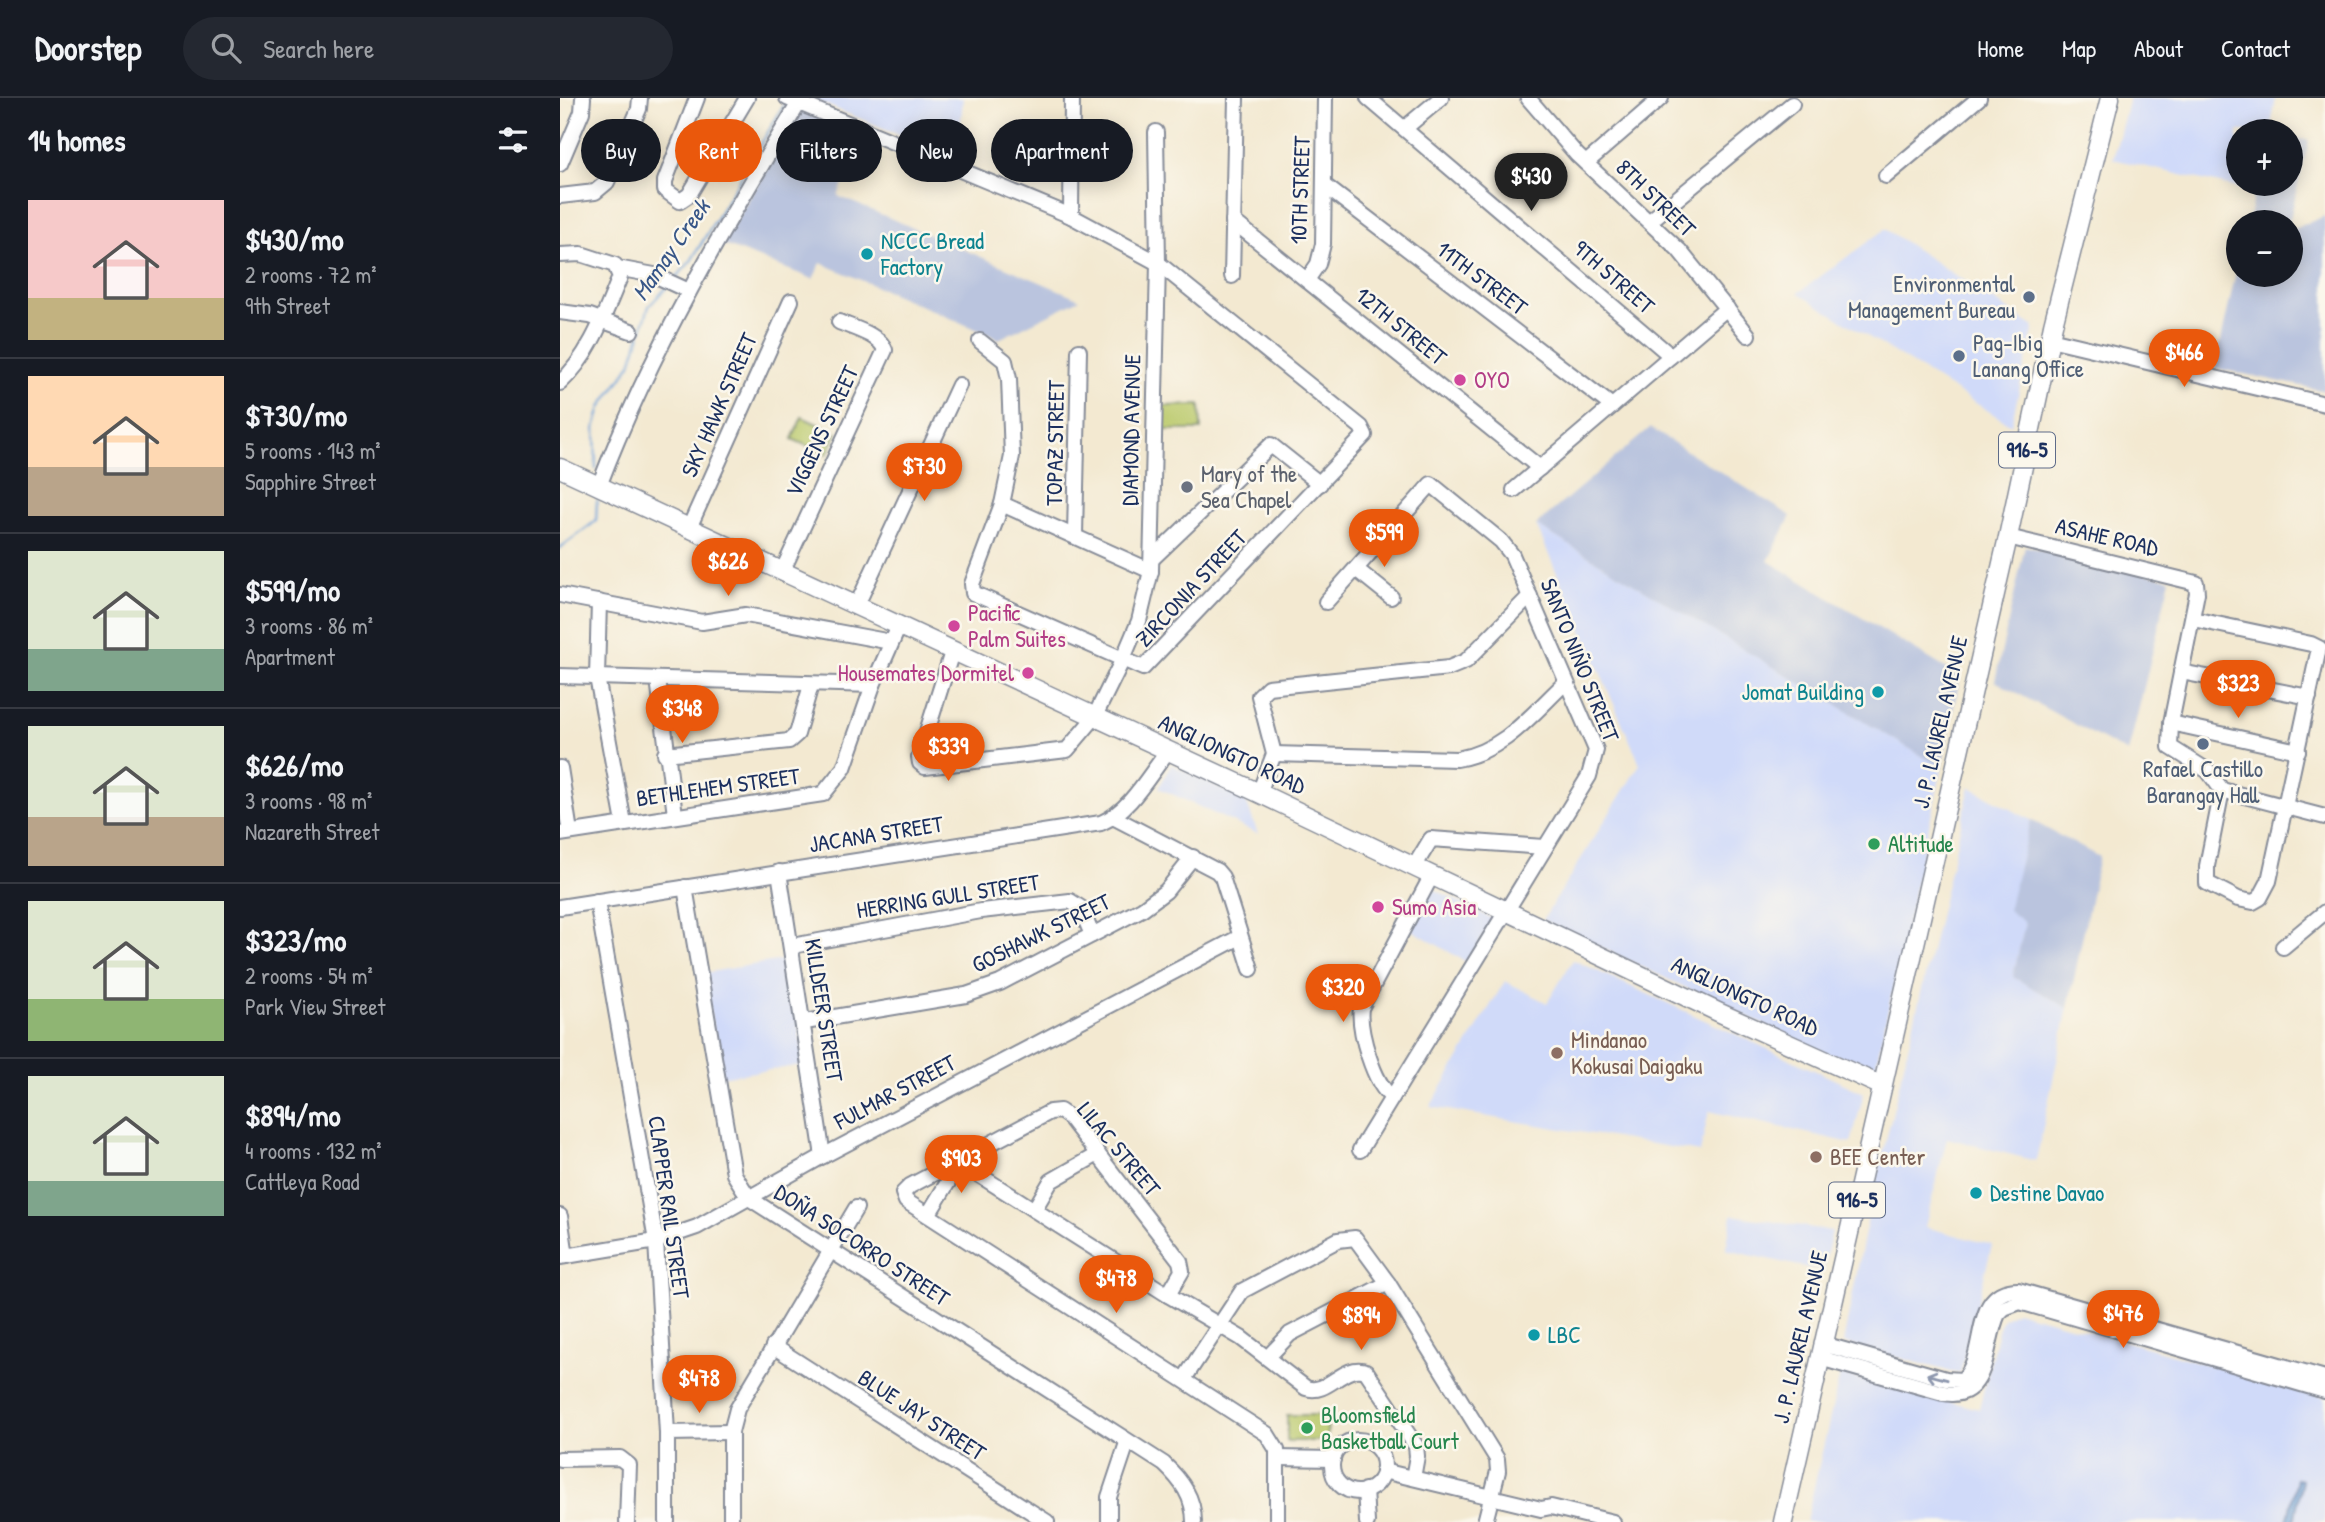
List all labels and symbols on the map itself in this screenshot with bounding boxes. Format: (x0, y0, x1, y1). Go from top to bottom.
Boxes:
street label: 10TH STREET (1282, 135, 1317, 245)
street label: 8TH STREET (1610, 152, 1703, 244)
pin: $430 (1490, 153, 1572, 213)
water label: Mamay Creek (624, 191, 719, 307)
place label: NCCC Bread Factory (880, 225, 984, 282)
street label: 11TH STREET (1430, 233, 1534, 322)
street label: 9TH STREET (1567, 233, 1662, 321)
marker: NCCC Bread Factory (859, 246, 875, 262)
place label: Environmental Management Bureau (1848, 268, 2016, 325)
street label: 12TH STREET (1349, 279, 1454, 372)
marker: Environmental Management Bureau (2021, 289, 2037, 305)
place label: Pag-Ibig Lanang Office (1973, 327, 2084, 384)
street label: SKY HAWK STREET (673, 328, 764, 482)
pin: $466 (2143, 330, 2225, 389)
marker: Pag-Ibig Lanang Office (1951, 348, 1967, 364)
street label: DIAMOND AVENUE (1114, 354, 1147, 506)
street label: VIGGENS STREET (778, 360, 866, 501)
place label: OYO (1474, 364, 1510, 395)
marker: OYO (1452, 372, 1468, 388)
street label: TOPAZ STREET (1038, 380, 1071, 506)
road number: 916-5 (1999, 432, 2055, 468)
pin: $730 (883, 444, 965, 503)
place label: Mary of the Sea Chapel (1201, 458, 1297, 515)
marker: Mary of the Sea Chapel (1179, 479, 1195, 495)
pin: $599 (1343, 510, 1425, 569)
street label: ASAHE ROAD (2053, 510, 2162, 563)
street label: ZIRCONIA STREET (1128, 522, 1253, 653)
pin: $626 (687, 538, 769, 598)
street label: SANTO NIÑO STREET (1534, 573, 1627, 746)
place label: Pacific Palm Suites (968, 597, 1066, 654)
marker: Pacific Palm Suites (946, 618, 962, 634)
street label: J. P. LAUREL AVENUE (1905, 633, 1974, 811)
place label: Housemates Dormitel (838, 657, 1015, 688)
pin: $323 (2197, 660, 2279, 720)
marker: Housemates Dormitel (1020, 665, 1036, 681)
place label: Jomat Building (1741, 676, 1864, 707)
marker: Jomat Building (1870, 684, 1886, 700)
pin: $348 (641, 686, 723, 745)
street label: ANGLIONGTO ROAD (1154, 706, 1311, 801)
pin: $339 (907, 724, 989, 783)
marker: Rafael Castillo Barangay Hall (2195, 736, 2211, 752)
place label: Rafael Castillo Barangay Hall (2143, 753, 2263, 810)
street label: BETHLEHEM STREET (634, 760, 802, 813)
street label: JACANA STREET (807, 808, 945, 859)
place label: Altitude (1888, 828, 1954, 859)
marker: Altitude (1866, 836, 1882, 852)
street label: HERRING GULL STREET (854, 866, 1042, 925)
street label: GOSHAWK STREET (966, 885, 1116, 980)
place label: Sumo Asia (1392, 891, 1476, 922)
marker: Sumo Asia (1370, 899, 1386, 915)
street label: KILLDEER STREET (798, 936, 851, 1084)
street label: ANGLIONGTO ROAD (1667, 948, 1824, 1043)
pin: $320 (1302, 964, 1384, 1024)
place label: Mindanao Kokusai Daigaku (1571, 1024, 1702, 1081)
marker: Mindanao Kokusai Daigaku (1549, 1045, 1565, 1061)
street label: FULMAR STREET (828, 1046, 961, 1137)
street label: LILAC STREET (1071, 1095, 1168, 1203)
street label: CLAPPER RAIL STREET (641, 1114, 698, 1301)
pin: $903 (920, 1136, 1002, 1195)
place label: BEE Center (1830, 1141, 1926, 1172)
marker: BEE Center (1808, 1149, 1824, 1165)
street label: DOÑA SOCORRO STREET (769, 1176, 956, 1313)
place label: Destine Davao (1990, 1177, 2104, 1208)
road number: 916-5 (1829, 1182, 1885, 1218)
marker: Destine Davao (1968, 1185, 1984, 1201)
street label: J. P. LAUREL AVENUE (1765, 1248, 1834, 1426)
pin: $478 (1075, 1256, 1157, 1315)
pin: $476 (2082, 1290, 2164, 1350)
pin: $894 (1320, 1292, 1402, 1352)
place label: LBC (1548, 1319, 1581, 1350)
marker: LBC (1526, 1327, 1542, 1343)
pin: $478 (658, 1356, 740, 1415)
street label: BLUE JAY STREET (852, 1362, 992, 1468)
one-way arrow (1926, 1369, 1948, 1382)
place label: Bloomsfield Basketball Court (1321, 1399, 1460, 1456)
marker: Bloomsfield Basketball Court (1299, 1420, 1315, 1436)

